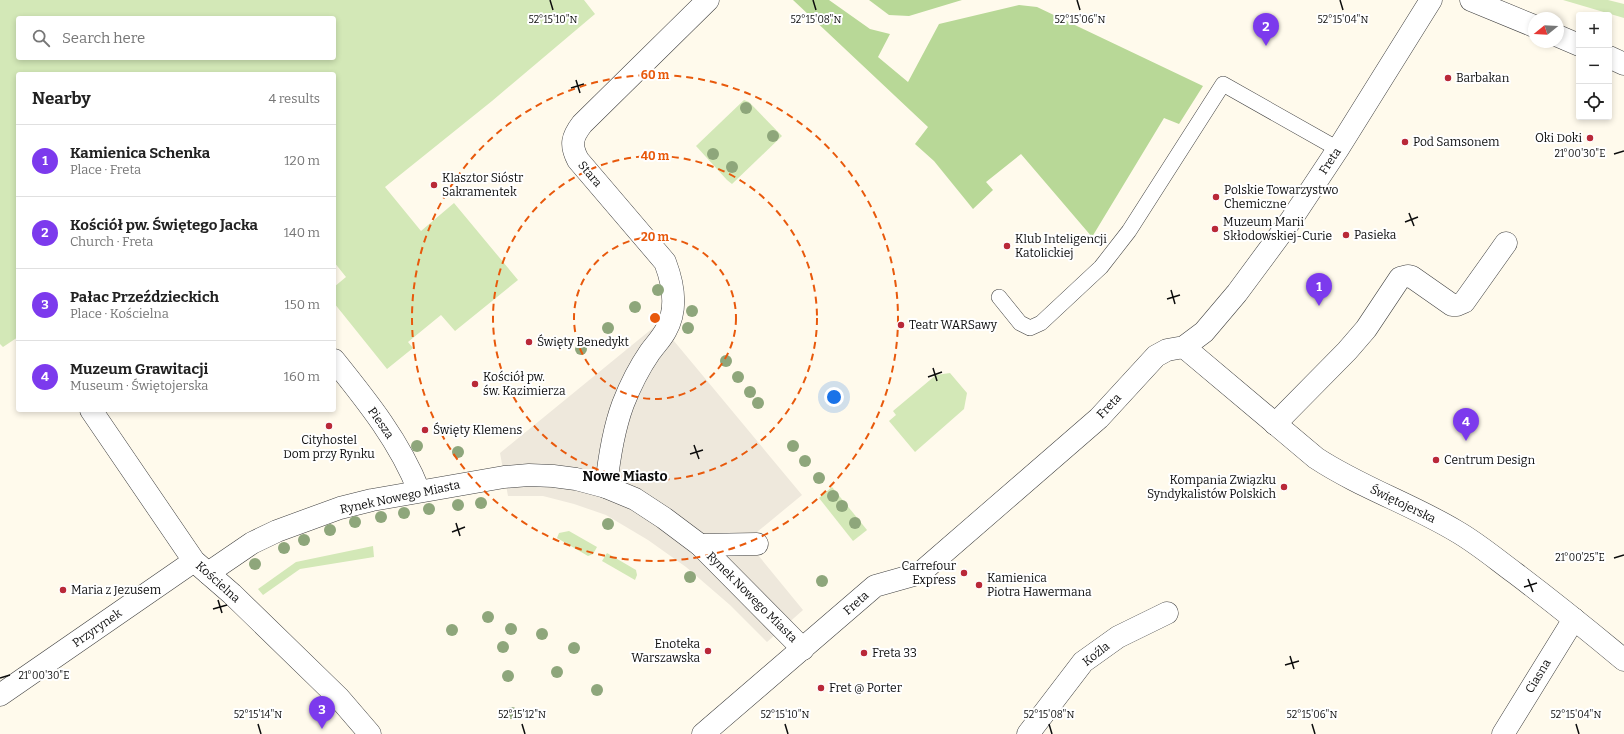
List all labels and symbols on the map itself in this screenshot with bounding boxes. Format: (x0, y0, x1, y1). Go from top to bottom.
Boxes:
north arrow (1528, 12, 1564, 48)
pin: 2 (1253, 13, 1279, 46)
text: 52°15'10"N (528, 14, 578, 26)
text: 52°15'08"N (791, 14, 841, 26)
text: 52°15'06"N (1055, 14, 1105, 26)
text: 52°15'04"N (1318, 14, 1368, 26)
text: 60 m (641, 68, 670, 82)
place label: Barbakan (1456, 71, 1510, 85)
marker: Barbakan (1443, 73, 1453, 83)
place label: Oki Doki (1535, 131, 1582, 145)
marker: Oki Doki (1585, 133, 1595, 143)
place label: Pod Samsonem (1413, 135, 1500, 149)
marker: Pod Samsonem (1400, 137, 1410, 147)
street label: Freta (1316, 145, 1344, 177)
text: 21°00'30"E (1555, 148, 1605, 160)
text: 40 m (641, 149, 670, 163)
street label: Stara (575, 158, 605, 190)
place label: Klasztor Sióstr Sakramentek (442, 171, 524, 199)
marker: Klasztor Sióstr Sakramentek (429, 180, 439, 190)
place label: Polskie Towarzystwo Chemiczne (1224, 183, 1339, 211)
marker: Polskie Towarzystwo Chemiczne (1211, 192, 1221, 202)
place label: Muzeum Marii Skłodowskiej-Curie (1223, 215, 1332, 243)
marker: Muzeum Marii Skłodowskiej-Curie (1210, 224, 1220, 234)
place label: Pasieka (1354, 228, 1397, 242)
text: 20 m (641, 230, 670, 244)
marker: Pasieka (1341, 230, 1351, 240)
place label: Klub Inteligencji Katolickiej (1015, 232, 1107, 260)
marker: Klub Inteligencji Katolickiej (1002, 241, 1012, 251)
pin: 1 (1306, 273, 1332, 306)
centre of rings (648, 311, 662, 325)
place label: Teatr WARSawy (909, 318, 998, 332)
marker: Teatr WARSawy (896, 320, 906, 330)
place label: Święty Benedykt (537, 334, 629, 349)
marker: Święty Benedykt (524, 337, 534, 347)
place label: Kościół pw. św. Kazimierza (483, 370, 566, 398)
marker: Kościół pw. św. Kazimierza (470, 379, 480, 389)
your location (824, 387, 844, 407)
street label: Freta (1094, 390, 1124, 421)
street label: Piesza (365, 405, 397, 442)
pin: 4 (1453, 408, 1479, 441)
marker: Cityhostel Dom przy Rynku (324, 421, 334, 431)
place label: Święty Klemens (433, 422, 523, 437)
marker: Święty Klemens (420, 425, 430, 435)
place label: Cityhostel Dom przy Rynku (283, 433, 375, 461)
place label: Centrum Design (1444, 453, 1535, 467)
marker: Centrum Design (1431, 455, 1441, 465)
district label: Nowe Miasto (583, 468, 667, 485)
place label: Kompania Związku Syndykalistów Polskich (1147, 473, 1277, 501)
street label: Rynek Nowego Miasta (339, 477, 462, 517)
street label: Świętojerska (1368, 481, 1439, 526)
marker: Kompania Związku Syndykalistów Polskich (1279, 482, 1289, 492)
street label: Rynek Nowego Miasta (704, 549, 800, 645)
text: 21°00'25"E (1555, 552, 1605, 564)
street label: Kościelna (193, 559, 243, 606)
place label: Carrefour Express (902, 559, 957, 587)
marker: Carrefour Express (959, 568, 969, 578)
place label: Kamienica Piotra Hawermana (987, 571, 1092, 599)
marker: Kamienica Piotra Hawermana (974, 580, 984, 590)
place label: Maria z Jezusem (71, 583, 162, 597)
marker: Maria z Jezusem (58, 585, 68, 595)
street label: Freta (840, 588, 872, 618)
street label: Przyrynek (70, 606, 124, 650)
place label: Enoteka Warszawska (631, 637, 700, 665)
street label: Koźla (1080, 639, 1113, 669)
marker: Enoteka Warszawska (703, 646, 713, 656)
place label: Freta 33 (872, 646, 917, 660)
marker: Freta 33 (859, 648, 869, 658)
street label: Ciasna (1522, 656, 1554, 696)
text: 21°00'30"E (19, 670, 69, 682)
place label: Fret @ Porter (829, 681, 903, 695)
marker: Fret @ Porter (816, 683, 826, 693)
pin: 3 (309, 696, 335, 729)
text: 52°15'14"N (234, 709, 282, 721)
text: 52°15'12"N (498, 709, 546, 721)
text: 52°15'10"N (760, 709, 810, 721)
text: 52°15'08"N (1024, 709, 1074, 721)
text: 52°15'06"N (1287, 709, 1337, 721)
text: 52°15'04"N (1551, 709, 1601, 721)

